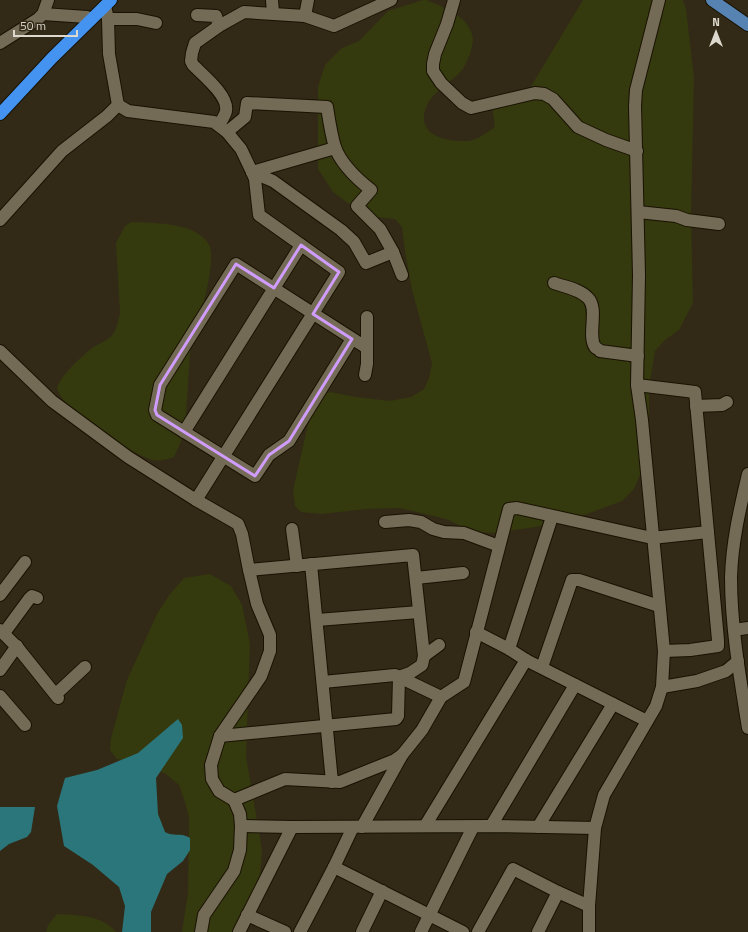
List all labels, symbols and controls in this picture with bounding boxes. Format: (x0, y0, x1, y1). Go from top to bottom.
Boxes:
scale bar (14, 12, 77, 38)
north arrow (696, 12, 736, 52)
text: N (712, 14, 720, 30)
text: 50 m (20, 16, 46, 35)

